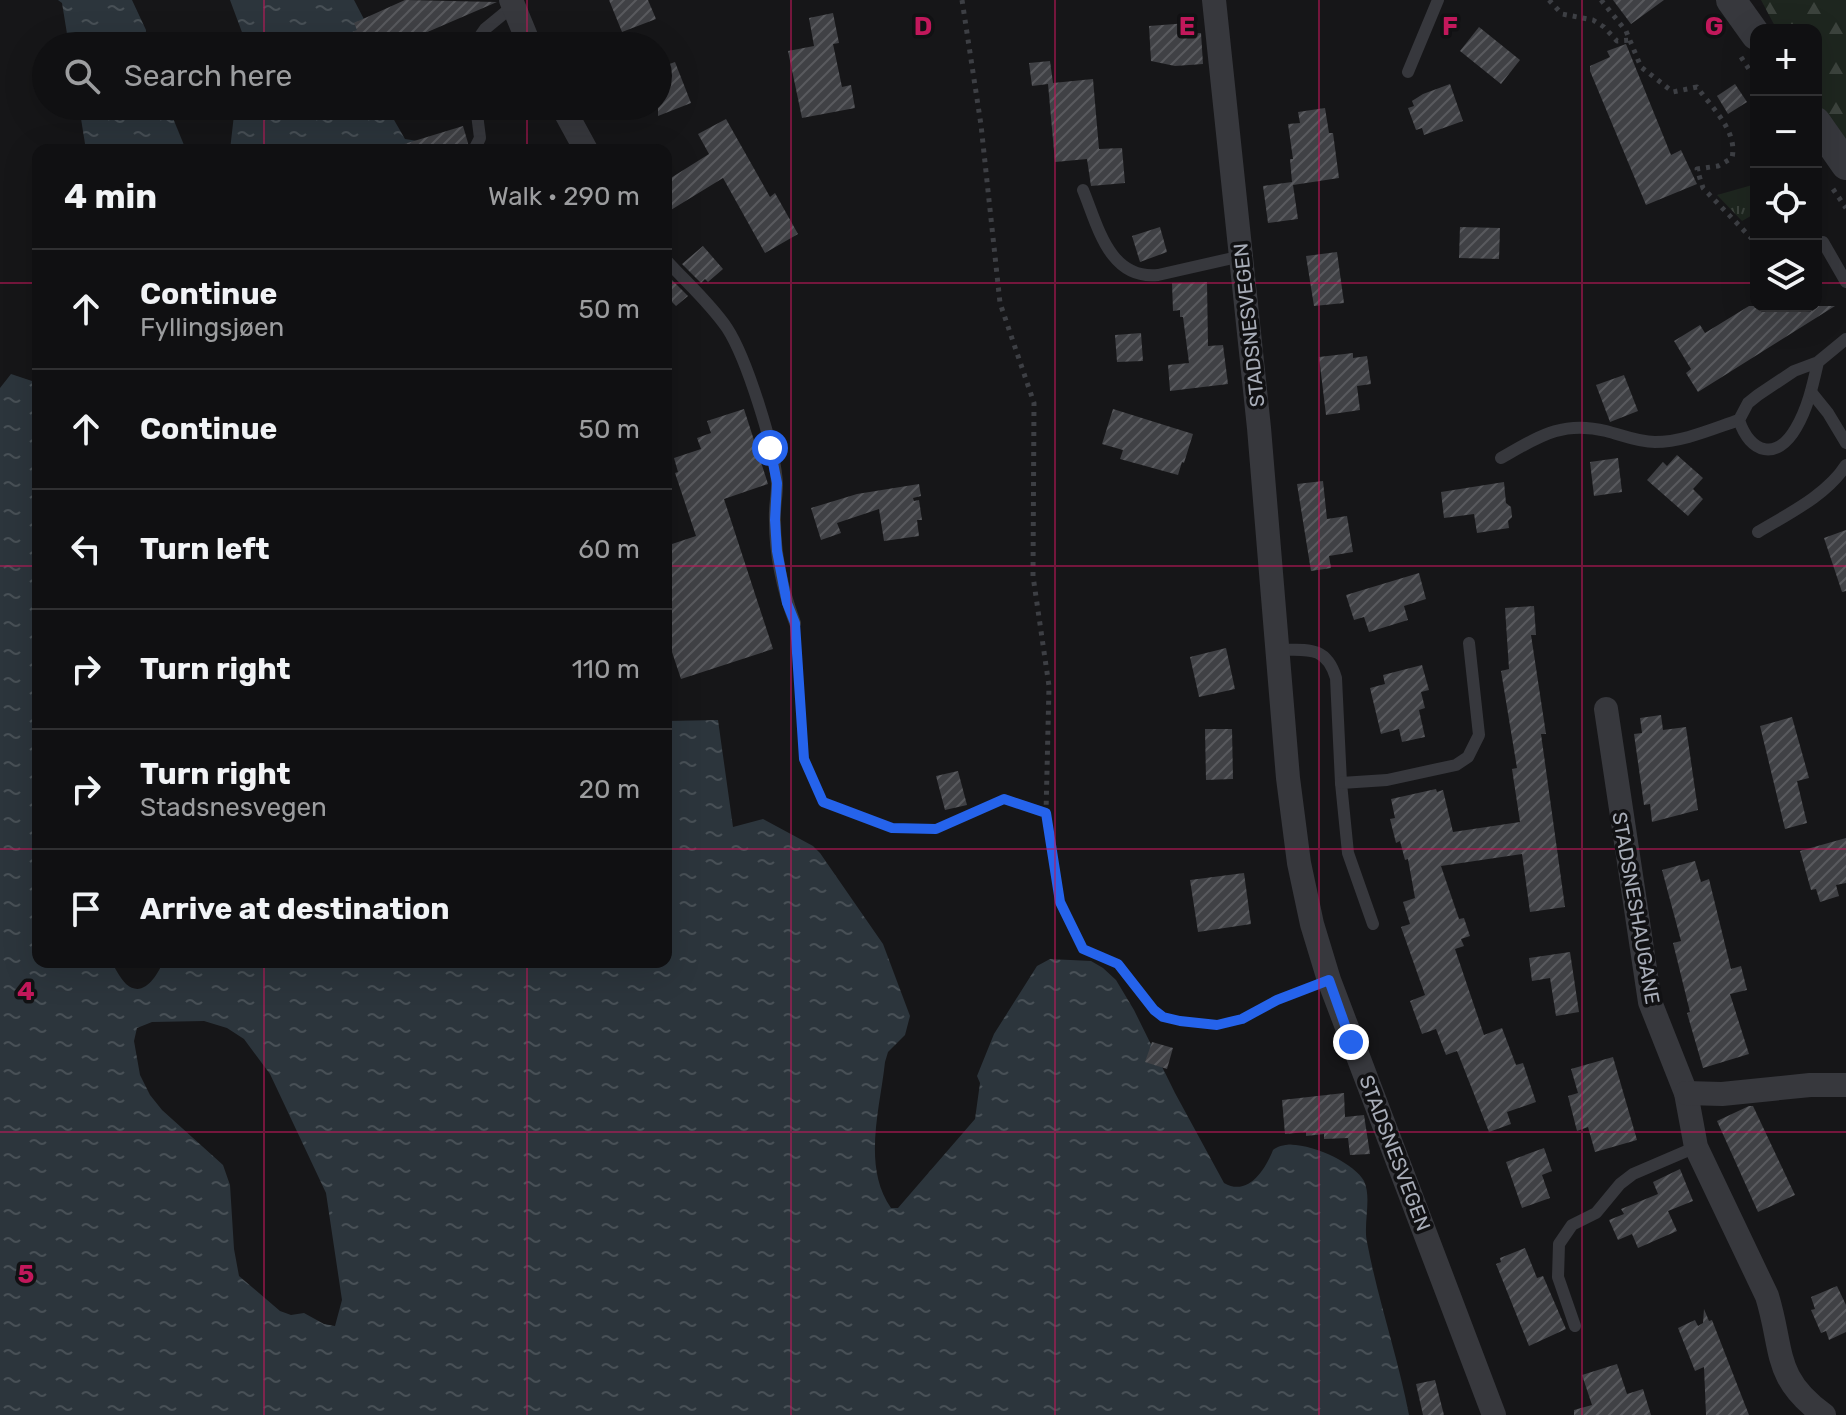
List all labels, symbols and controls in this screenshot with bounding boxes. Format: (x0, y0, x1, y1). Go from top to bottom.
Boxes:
text: D (914, 11, 932, 42)
text: E (1179, 11, 1195, 42)
text: F (1442, 11, 1458, 42)
text: G (1705, 11, 1723, 42)
map controls (1750, 24, 1822, 312)
button: + (1750, 24, 1822, 96)
search box (32, 32, 672, 120)
icon: search (60, 54, 104, 98)
text: Search here (124, 58, 292, 94)
button: − (1750, 96, 1822, 168)
button: locate (1750, 168, 1822, 240)
text: 4 min (64, 176, 157, 217)
text: Walk · 290 m (488, 181, 640, 212)
button: layers (1750, 240, 1822, 312)
street label: STADSNESVEGEN (1228, 242, 1270, 408)
text: Continue (140, 276, 277, 312)
icon: ahead (64, 287, 108, 331)
text: 50 m (579, 294, 640, 325)
text: Fyllingsjøen (140, 312, 284, 343)
icon: ahead (64, 407, 108, 451)
text: Continue (140, 411, 277, 447)
text: 50 m (579, 414, 640, 445)
route start (752, 430, 788, 466)
icon: left (64, 527, 108, 571)
text: Turn left (140, 531, 270, 567)
text: 60 m (578, 534, 640, 565)
icon: right (64, 647, 108, 691)
text: Turn right (140, 651, 291, 687)
text: 110 m (572, 654, 640, 685)
text: Turn right (140, 756, 291, 792)
icon: right (64, 767, 108, 811)
text: 20 m (579, 774, 640, 805)
text: Stadsnesvegen (140, 792, 327, 823)
street label: STADSNESHAUGANE (1607, 810, 1665, 1006)
icon: arrive (64, 887, 108, 931)
text: Arrive at destination (140, 891, 450, 927)
text: 4 (17, 976, 35, 1007)
route end (1333, 1024, 1369, 1060)
street label: STADSNESVEGEN (1354, 1072, 1436, 1234)
text: 5 (18, 1259, 34, 1290)

